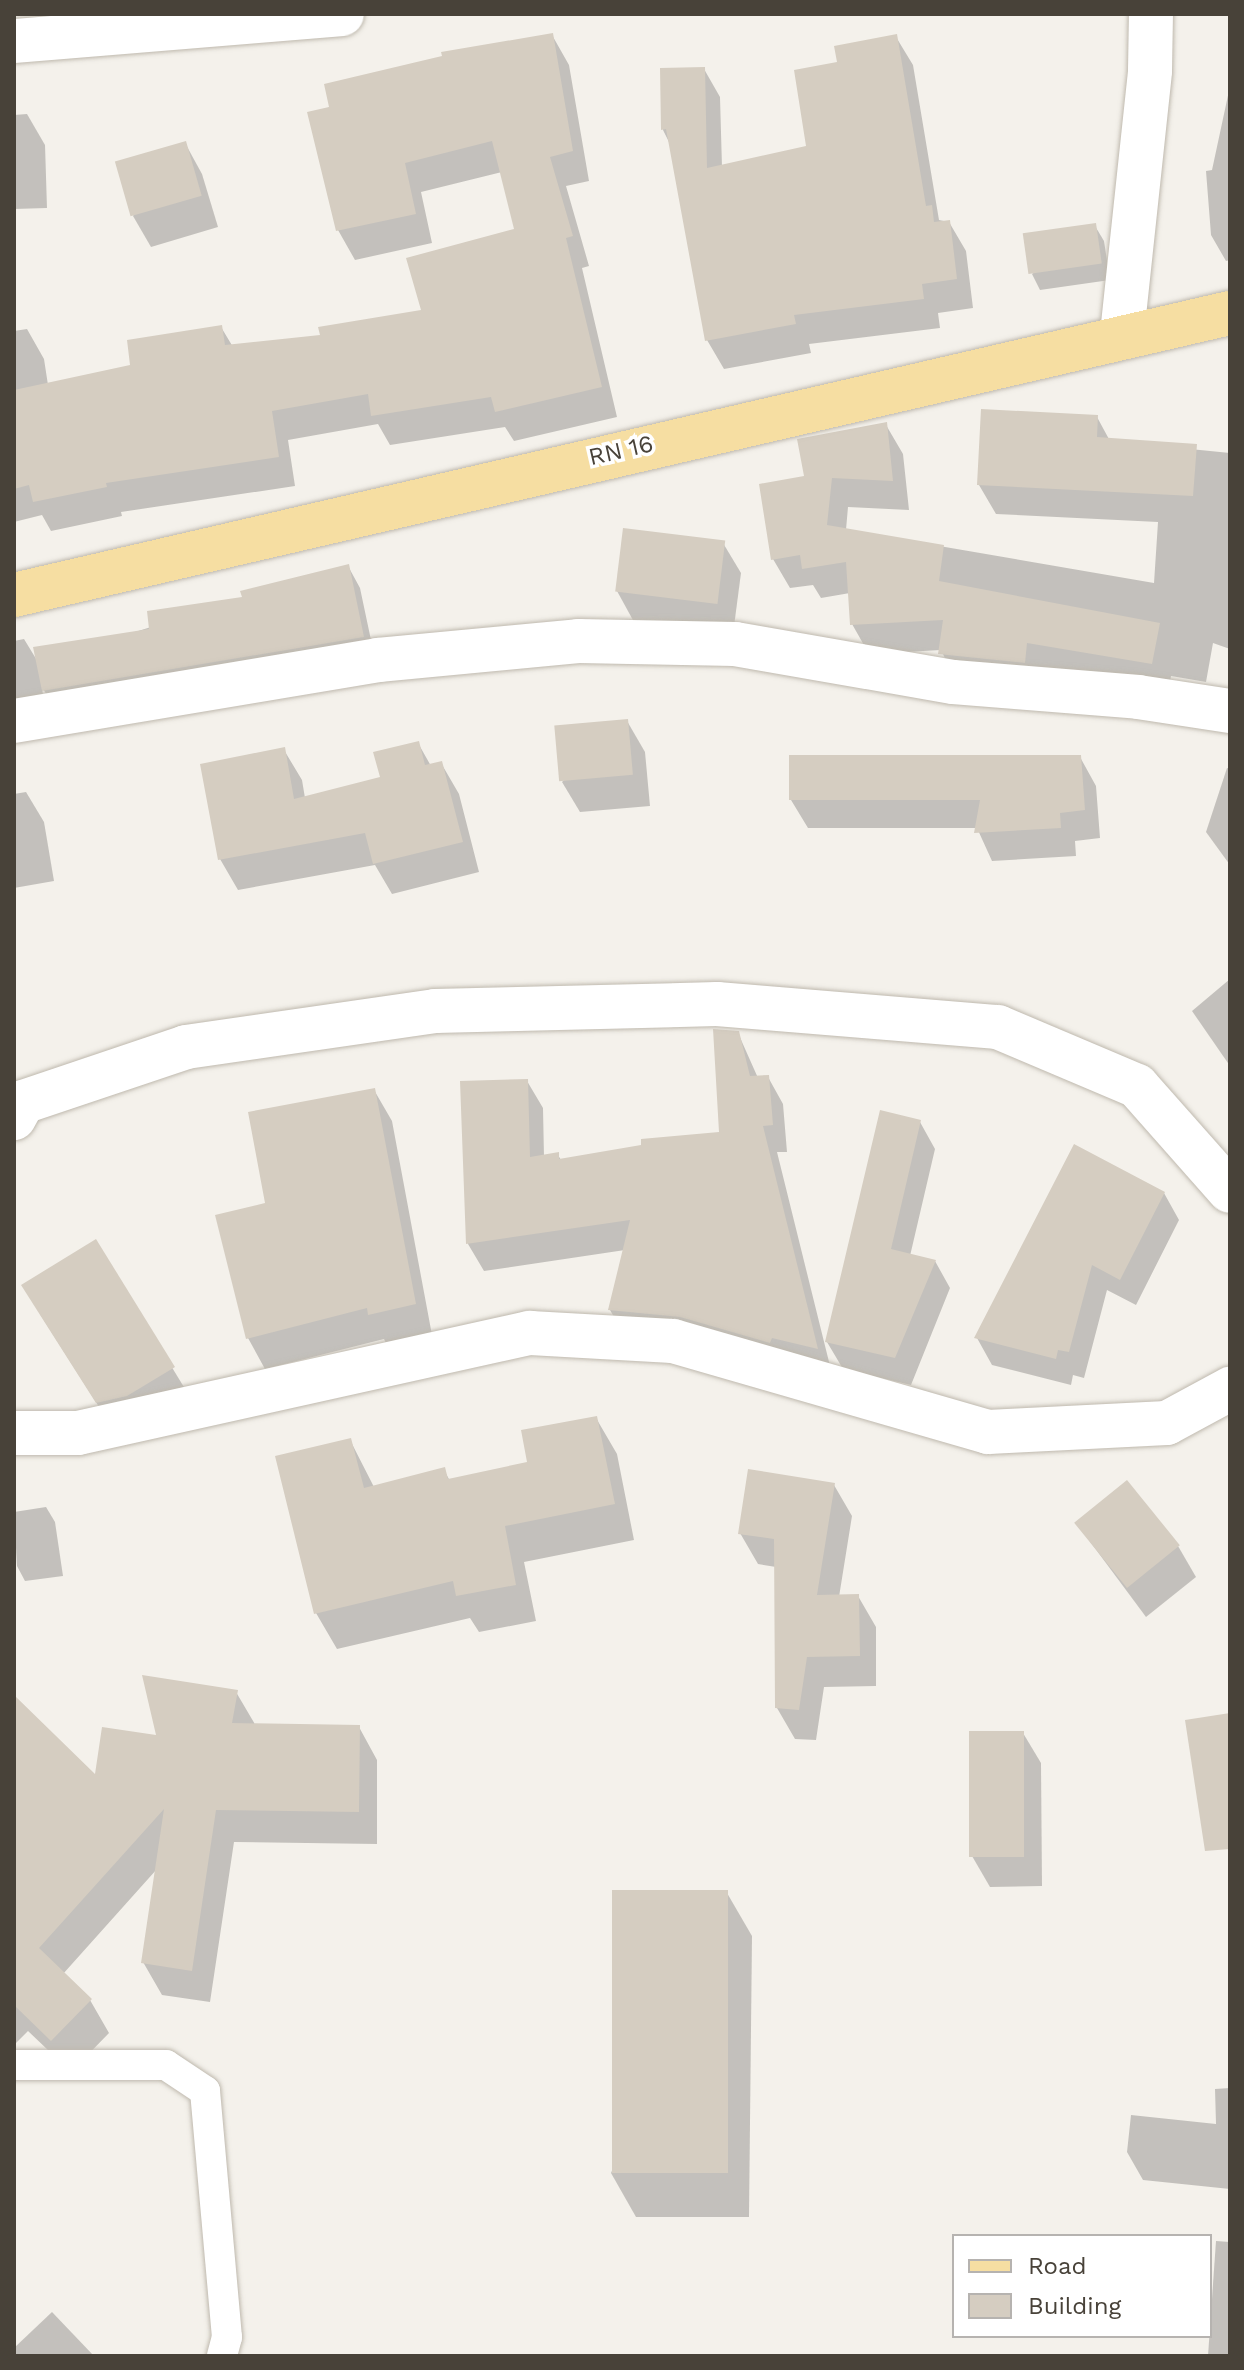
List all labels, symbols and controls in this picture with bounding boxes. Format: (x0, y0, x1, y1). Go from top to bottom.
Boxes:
street label: RN 16 (586, 430, 656, 472)
legend (952, 2234, 1212, 2338)
text: Road (1028, 2252, 1087, 2280)
text: Building (1028, 2292, 1121, 2320)

